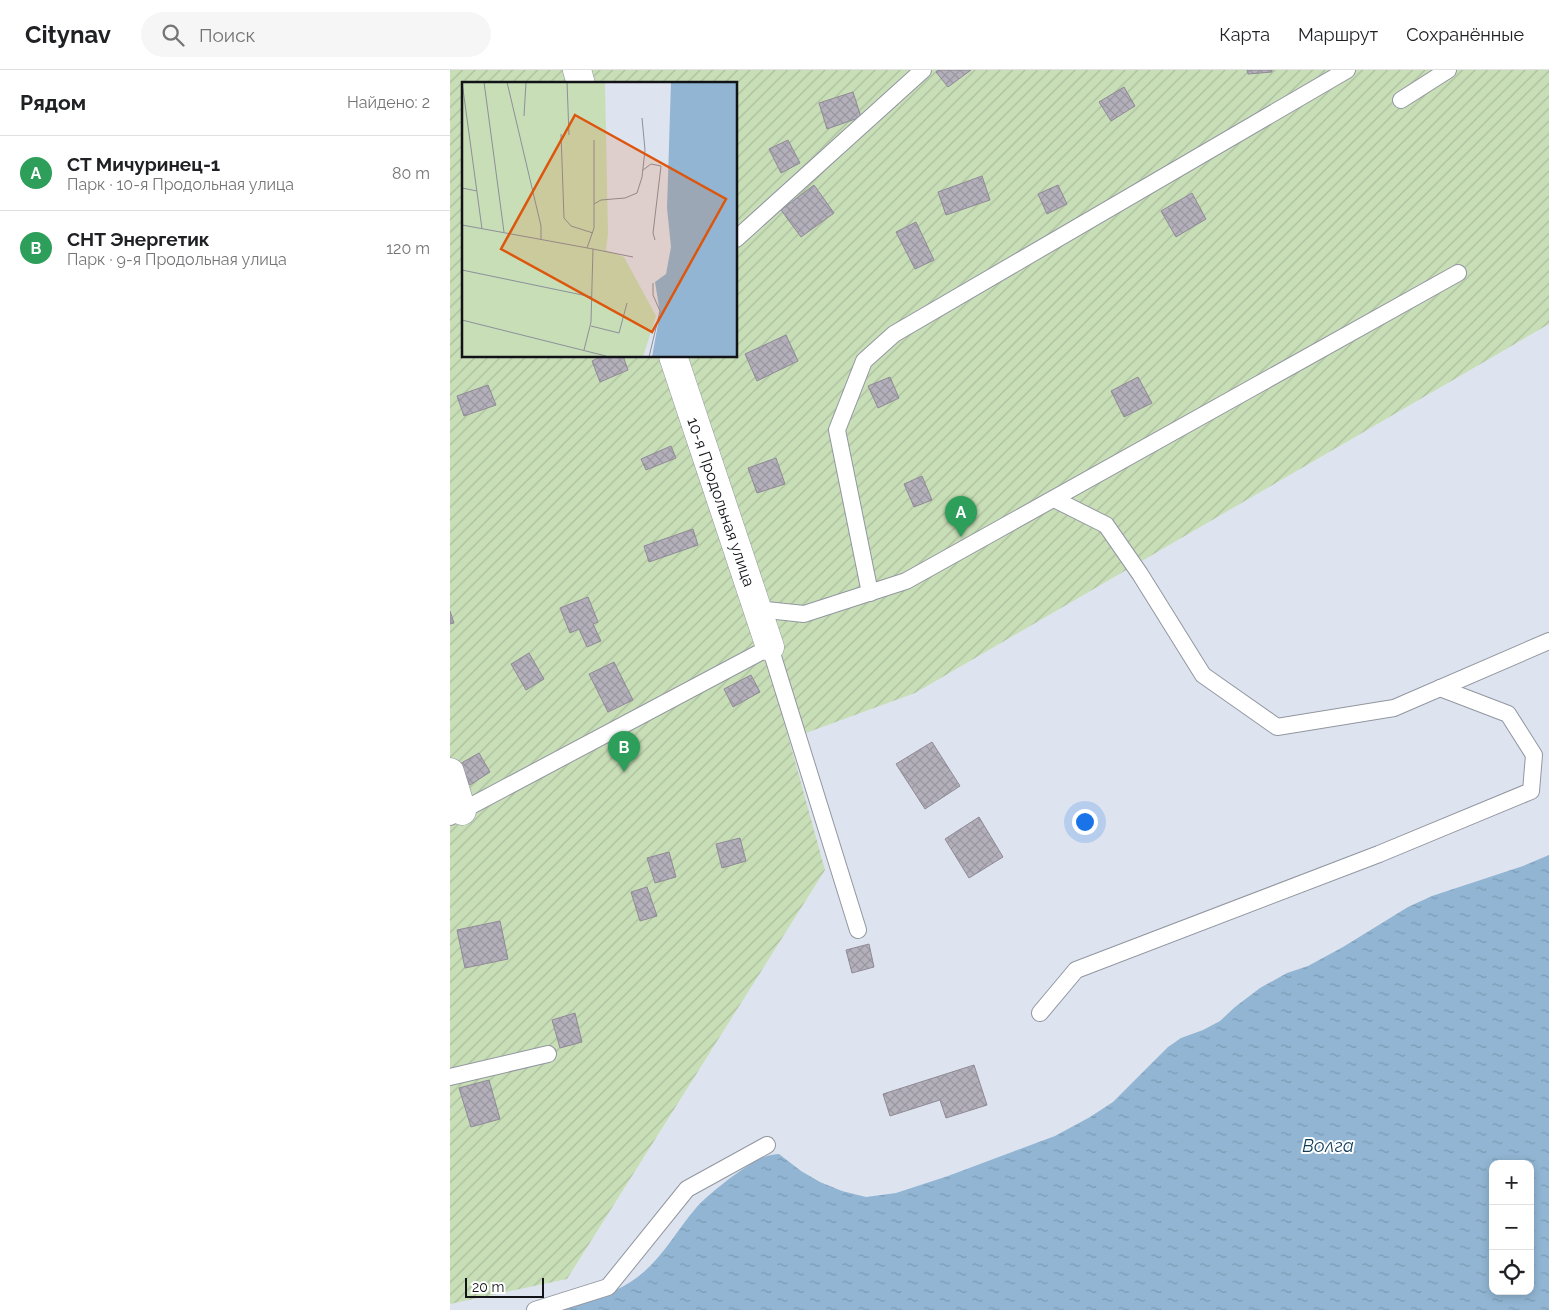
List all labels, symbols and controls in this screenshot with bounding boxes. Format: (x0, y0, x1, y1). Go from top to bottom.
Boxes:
search box (141, 12, 491, 57)
text: Citynav (25, 20, 111, 49)
icon: search (159, 21, 187, 49)
text: Поиск (199, 24, 255, 46)
text: Карта (1219, 24, 1270, 45)
text: Маршрут (1298, 24, 1378, 45)
text: Сохранённые (1406, 24, 1524, 45)
inset map (462, 82, 738, 358)
text: Рядом (20, 90, 86, 115)
text: Найдено: 2 (347, 93, 430, 112)
text: СТ Мичуринец-1 (67, 153, 220, 175)
text: A (31, 164, 41, 183)
text: 80 m (392, 164, 430, 183)
text: Парк · 10-я Продольная улица (67, 175, 294, 194)
text: СНТ Энергетик (67, 228, 210, 250)
text: B (31, 239, 41, 258)
text: 120 m (386, 239, 430, 258)
text: Парк · 9-я Продольная улица (67, 250, 287, 269)
street label: 10-я Продольная улица (683, 415, 759, 589)
pin: A (945, 496, 977, 537)
pin: B (608, 731, 640, 772)
your location (1072, 809, 1098, 835)
water label: Волга (1302, 1135, 1354, 1156)
map controls (1489, 1160, 1534, 1295)
button: + (1489, 1160, 1534, 1205)
button: − (1489, 1205, 1534, 1250)
button: locate (1489, 1250, 1534, 1295)
scale bar (465, 1275, 544, 1298)
text: 20 m (472, 1279, 504, 1295)

